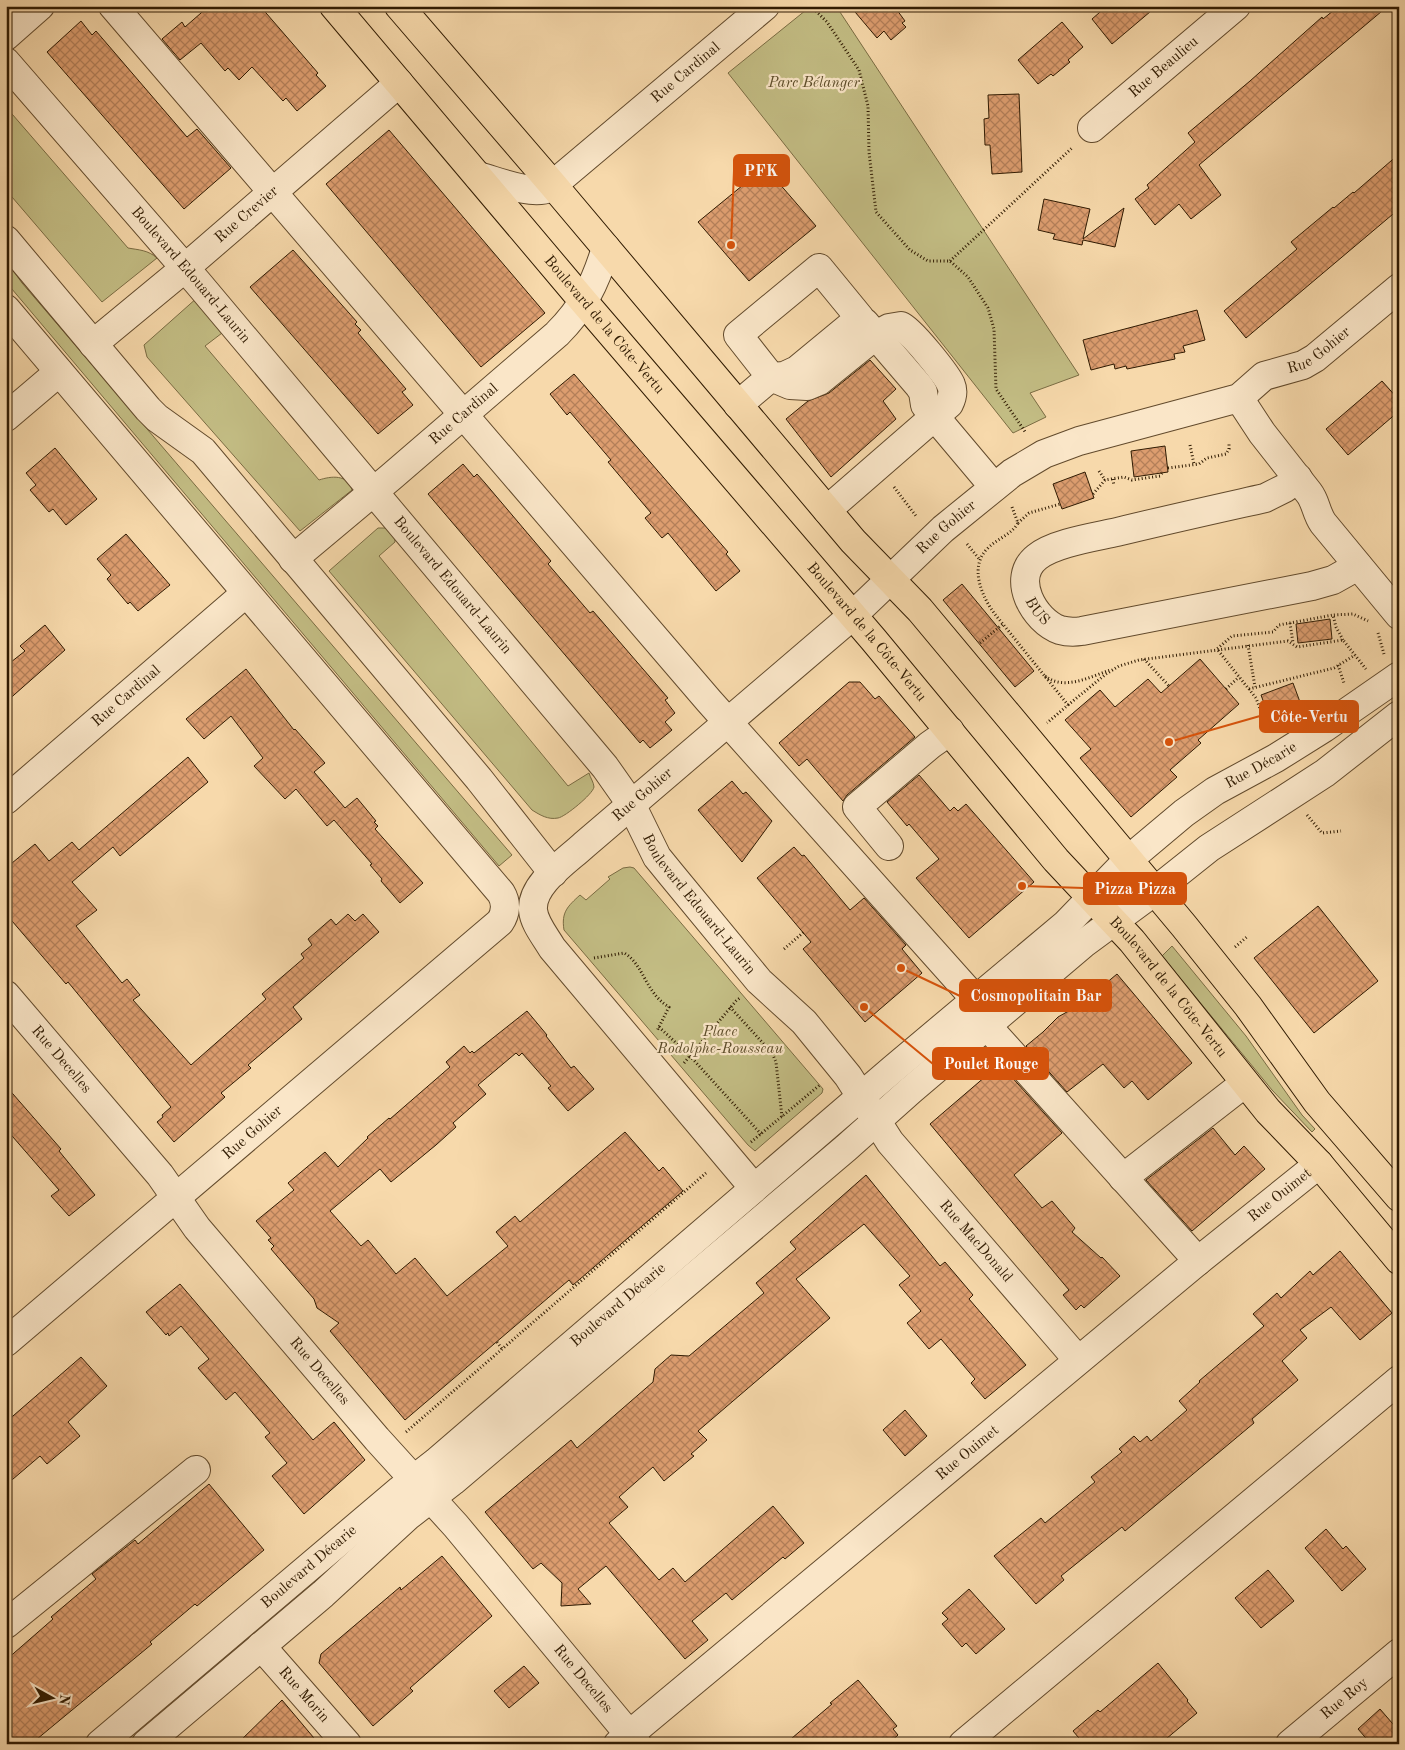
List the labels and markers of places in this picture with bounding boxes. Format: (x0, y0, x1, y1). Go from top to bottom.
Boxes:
callout: PFK (734, 155, 789, 186)
callout: Côte-Vertu (1260, 701, 1358, 732)
callout: Pizza Pizza (1084, 873, 1186, 904)
callout: Cosmopolitain Bar (960, 980, 1111, 1011)
callout: Poulet Rouge (933, 1048, 1048, 1079)

